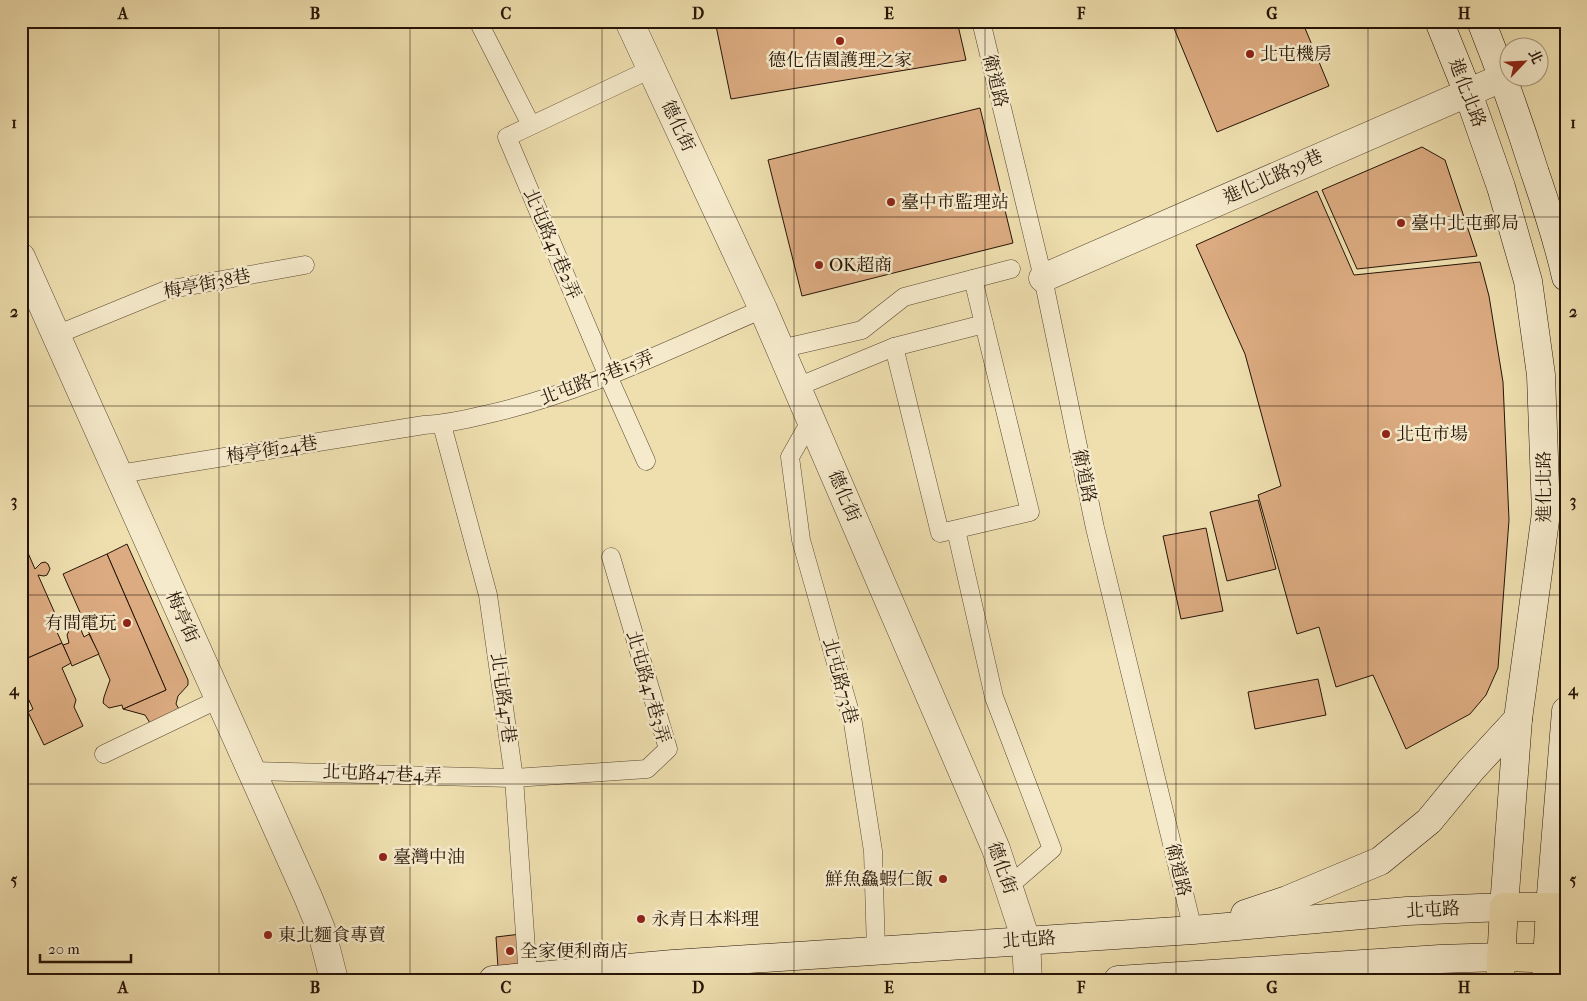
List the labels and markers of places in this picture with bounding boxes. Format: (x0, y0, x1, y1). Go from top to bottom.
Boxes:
marker: 德化佶園護理之家 (834, 35, 846, 47)
place label: 北屯機房 (1260, 44, 1332, 65)
marker: 北屯機房 (1244, 48, 1256, 60)
place label: 德化佶園護理之家 (768, 50, 912, 71)
place label: 臺中市監理站 (901, 192, 1009, 213)
marker: 臺中市監理站 (885, 196, 897, 208)
place label: 臺中北屯郵局 (1411, 213, 1519, 234)
marker: 臺中北屯郵局 (1395, 217, 1407, 229)
place label: OK超商 (829, 255, 892, 276)
marker: OK超商 (813, 259, 825, 271)
place label: 北屯市場 (1396, 424, 1468, 445)
marker: 北屯市場 (1380, 428, 1392, 440)
place label: 有間電玩 (45, 613, 117, 634)
marker: 有間電玩 (121, 617, 133, 629)
place label: 臺灣中油 (393, 847, 465, 868)
marker: 臺灣中油 (377, 851, 389, 863)
place label: 鮮魚鱻蝦仁飯 (825, 869, 933, 890)
marker: 鮮魚鱻蝦仁飯 (937, 873, 949, 885)
place label: 永青日本料理 (651, 909, 759, 930)
marker: 永青日本料理 (635, 913, 647, 925)
place label: 東北麵食專賣 (278, 925, 386, 946)
marker: 東北麵食專賣 (262, 929, 274, 941)
place label: 全家便利商店 (520, 941, 628, 962)
marker: 全家便利商店 (504, 945, 516, 957)

